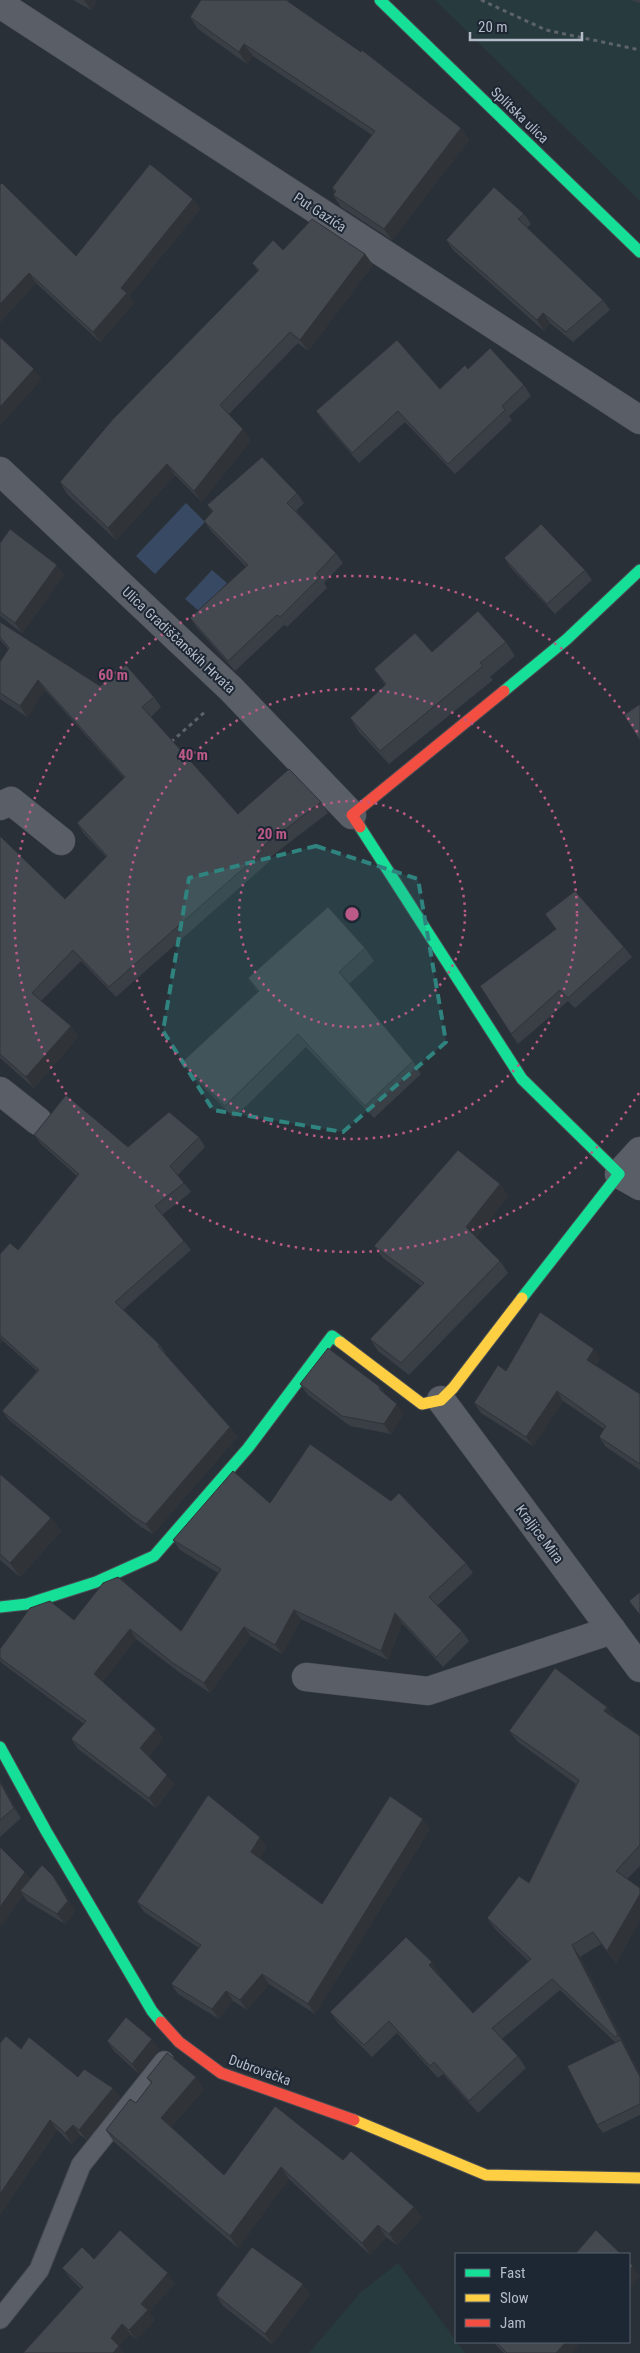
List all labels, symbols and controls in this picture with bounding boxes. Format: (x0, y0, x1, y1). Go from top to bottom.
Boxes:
scale bar (470, 10, 582, 42)
text: 20 m (478, 18, 508, 36)
street label: Splitska ulica (488, 84, 552, 146)
street label: Put Gazića (291, 189, 349, 235)
street label: Ulica Gradiščanskih Hrvata (119, 584, 239, 696)
text: 60 m (98, 666, 128, 684)
text: 40 m (178, 746, 208, 764)
text: 20 m (257, 825, 287, 843)
centre of rings (343, 905, 361, 923)
street label: Kraljice Mira (513, 1502, 567, 1566)
street label: Dubrovačka (227, 2051, 293, 2089)
legend (455, 2253, 630, 2343)
text: Fast (500, 2264, 525, 2282)
text: Slow (500, 2289, 529, 2307)
text: Jam (500, 2314, 526, 2332)

